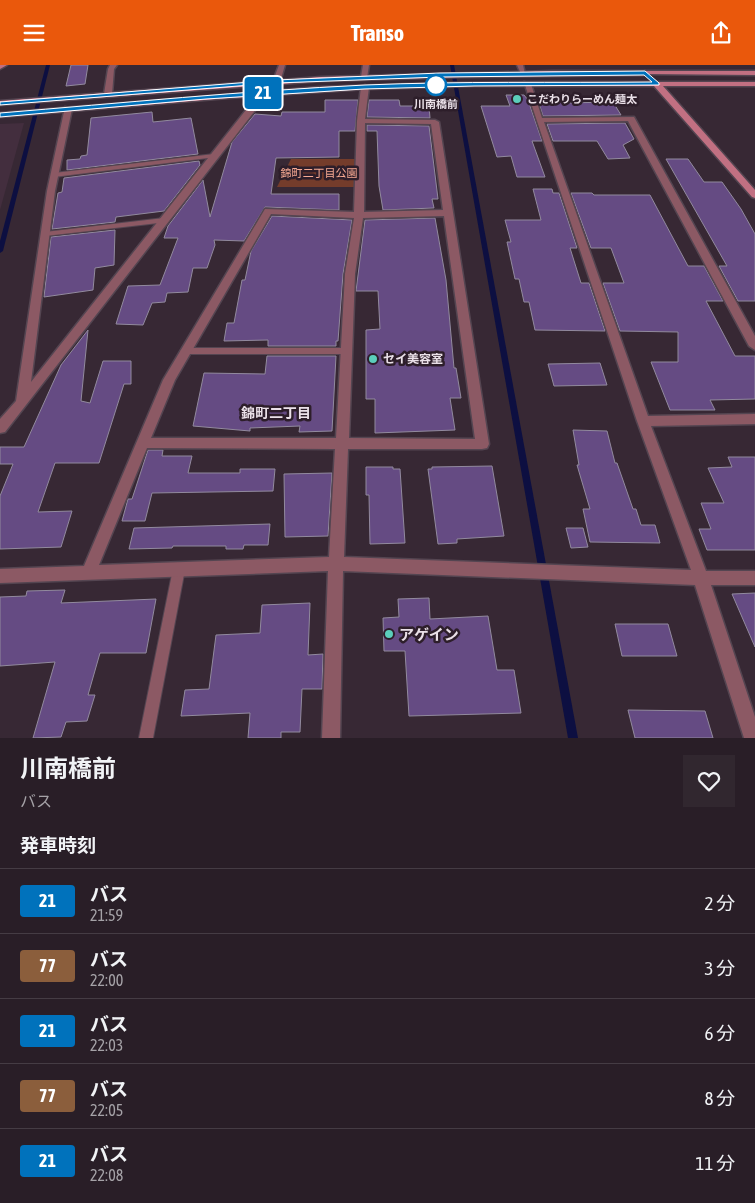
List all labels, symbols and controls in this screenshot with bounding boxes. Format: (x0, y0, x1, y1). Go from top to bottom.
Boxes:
icon: menu (20, 19, 48, 47)
icon: share (707, 19, 735, 47)
text: Transo (351, 20, 404, 46)
marker: 川南橋前 (425, 74, 447, 96)
line badge: 21 (240, 77, 286, 109)
text: 21 (255, 82, 271, 103)
marker: こだわりらーめん麺太 (511, 93, 523, 105)
place label: こだわりらーめん麺太 (527, 93, 637, 105)
place label: 川南橋前 (414, 98, 458, 110)
park label: 錦町二丁目公園 (281, 167, 358, 179)
place label: セイ美容室 (383, 352, 443, 366)
marker: セイ美容室 (367, 353, 379, 365)
district label: 錦町二丁目 (241, 405, 311, 421)
place label: アゲイン (399, 626, 459, 643)
marker: アゲイン (383, 628, 395, 640)
text: 川南橋前 (20, 755, 116, 782)
button: heart (683, 755, 735, 807)
text: バス (20, 792, 52, 810)
text: 発車時刻 (20, 834, 96, 856)
text: バス (90, 883, 128, 905)
text: 21 (39, 890, 56, 911)
text: 2 分 (704, 892, 735, 914)
text: 21:59 (90, 906, 123, 924)
text: バス (90, 948, 128, 970)
text: 77 (39, 955, 56, 976)
text: 3 分 (704, 957, 735, 979)
text: 22:00 (90, 971, 123, 989)
text: バス (90, 1013, 128, 1035)
text: 21 (39, 1020, 56, 1041)
text: 6 分 (704, 1022, 735, 1044)
text: 22:03 (90, 1036, 123, 1054)
text: バス (90, 1078, 128, 1100)
text: 77 (39, 1085, 56, 1106)
text: 8 分 (704, 1087, 735, 1109)
text: 22:05 (90, 1101, 123, 1119)
text: バス (90, 1143, 128, 1165)
text: 21 (39, 1150, 56, 1171)
text: 11 分 (696, 1152, 735, 1174)
text: 22:08 (90, 1166, 123, 1184)

